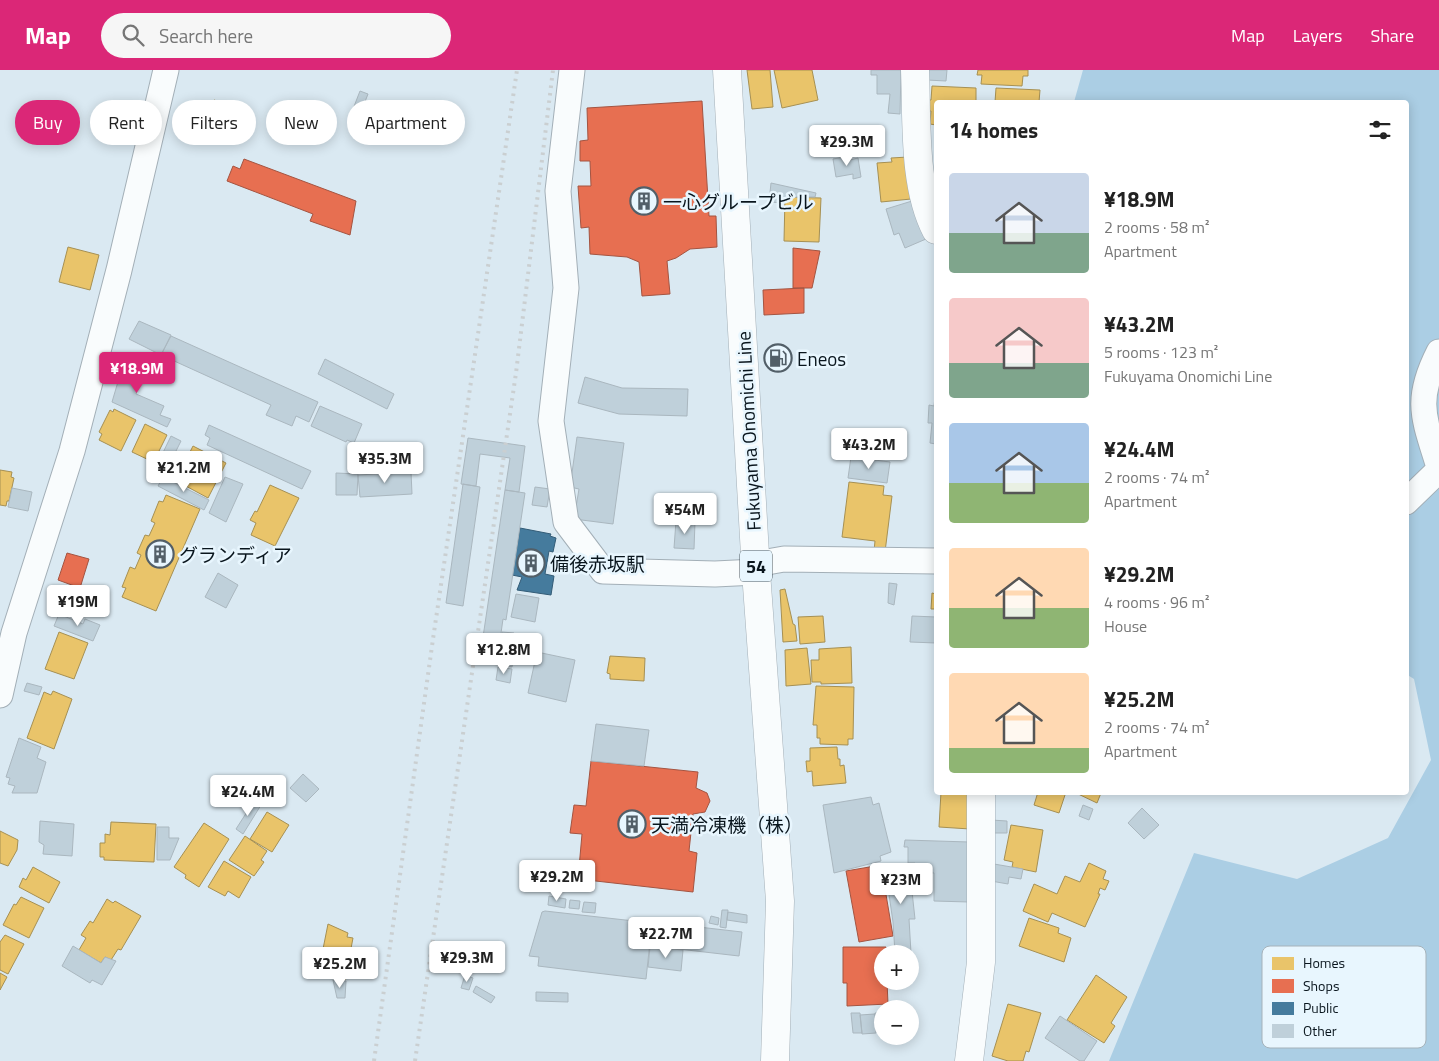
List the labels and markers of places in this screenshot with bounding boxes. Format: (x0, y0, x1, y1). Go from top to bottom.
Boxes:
pin: ¥29.3M (806, 124, 888, 167)
building icon: 一心グループビル (629, 186, 659, 216)
place label: 一心グループビル (663, 187, 814, 216)
fuel station icon: Eneos (763, 343, 793, 373)
place label: Eneos (797, 344, 846, 373)
pin: ¥18.9M (96, 352, 178, 394)
pin: ¥43.2M (828, 428, 910, 470)
pin: ¥35.3M (344, 442, 426, 484)
pin: ¥21.2M (143, 450, 225, 493)
pin: ¥54M (655, 492, 715, 535)
building icon: グランディア (145, 539, 175, 569)
place label: グランディア (179, 540, 292, 569)
building icon: 備後赤坂駅 (516, 548, 546, 578)
place label: 備後赤坂駅 (550, 549, 645, 578)
pin: ¥19M (48, 584, 108, 627)
pin: ¥12.8M (463, 632, 545, 675)
pin: ¥24.4M (207, 774, 289, 817)
building icon: 天満冷凍機（株） (617, 809, 647, 839)
place label: 天満冷凍機（株） (651, 810, 803, 839)
pin: ¥29.2M (516, 860, 598, 902)
pin: ¥23M (871, 862, 931, 905)
pin: ¥22.7M (625, 916, 707, 959)
pin: ¥29.3M (426, 940, 508, 983)
pin: ¥25.2M (299, 946, 381, 989)

